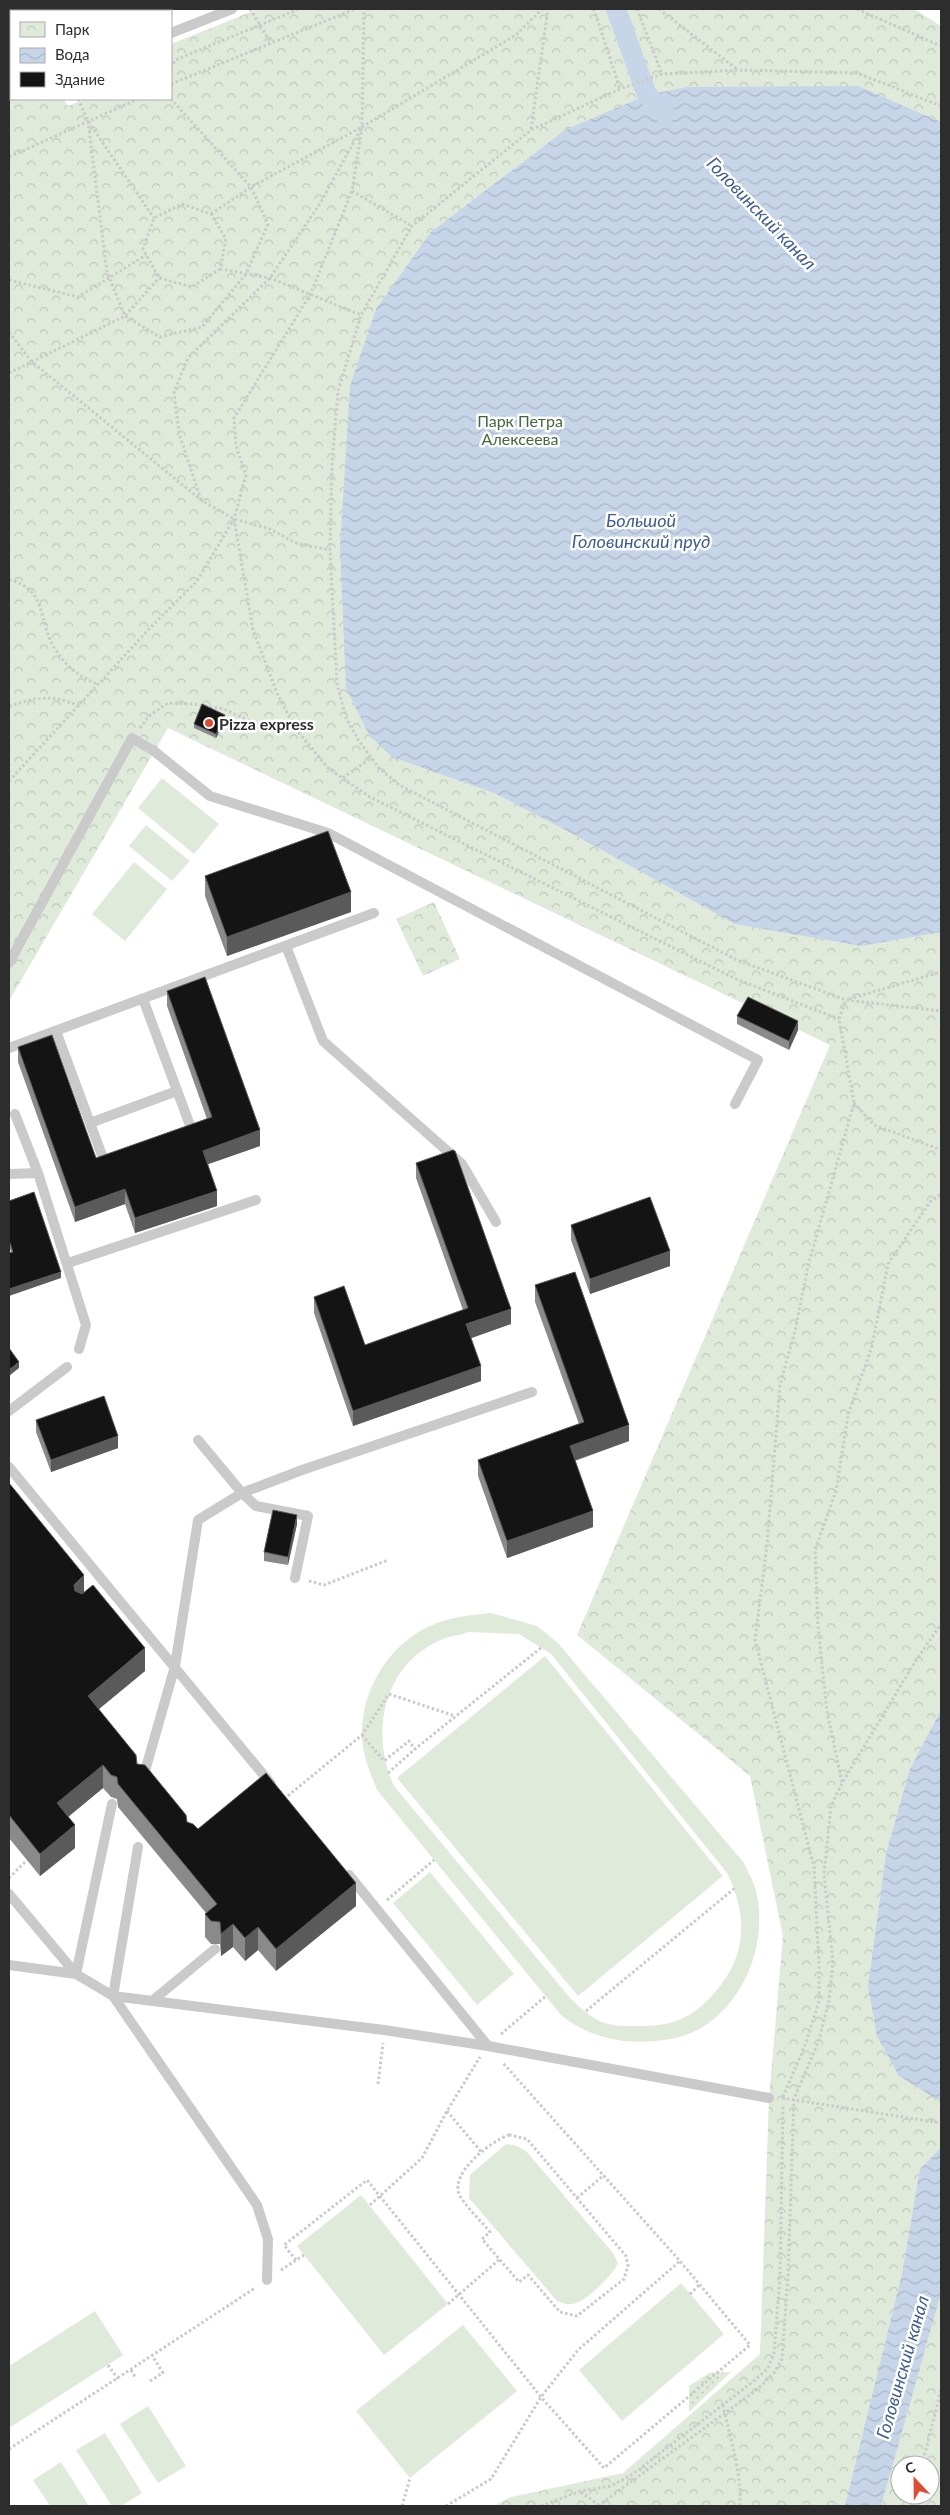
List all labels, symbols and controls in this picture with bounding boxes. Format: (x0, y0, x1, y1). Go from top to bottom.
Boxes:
legend (10, 10, 172, 100)
text: Парк (55, 20, 90, 38)
text: Вода (55, 45, 90, 63)
text: Здание (55, 70, 105, 88)
water label: Головинский канал (703, 152, 821, 274)
park label: Парк Петра Алексеева (477, 411, 563, 448)
water label: Большой Головинский пруд (572, 509, 710, 552)
place label: Pizza express (219, 714, 314, 733)
marker: Pizza express (203, 717, 215, 729)
water label: Головинский канал (871, 2293, 933, 2441)
north arrow (890, 2455, 940, 2505)
text: С (902, 2458, 918, 2477)

